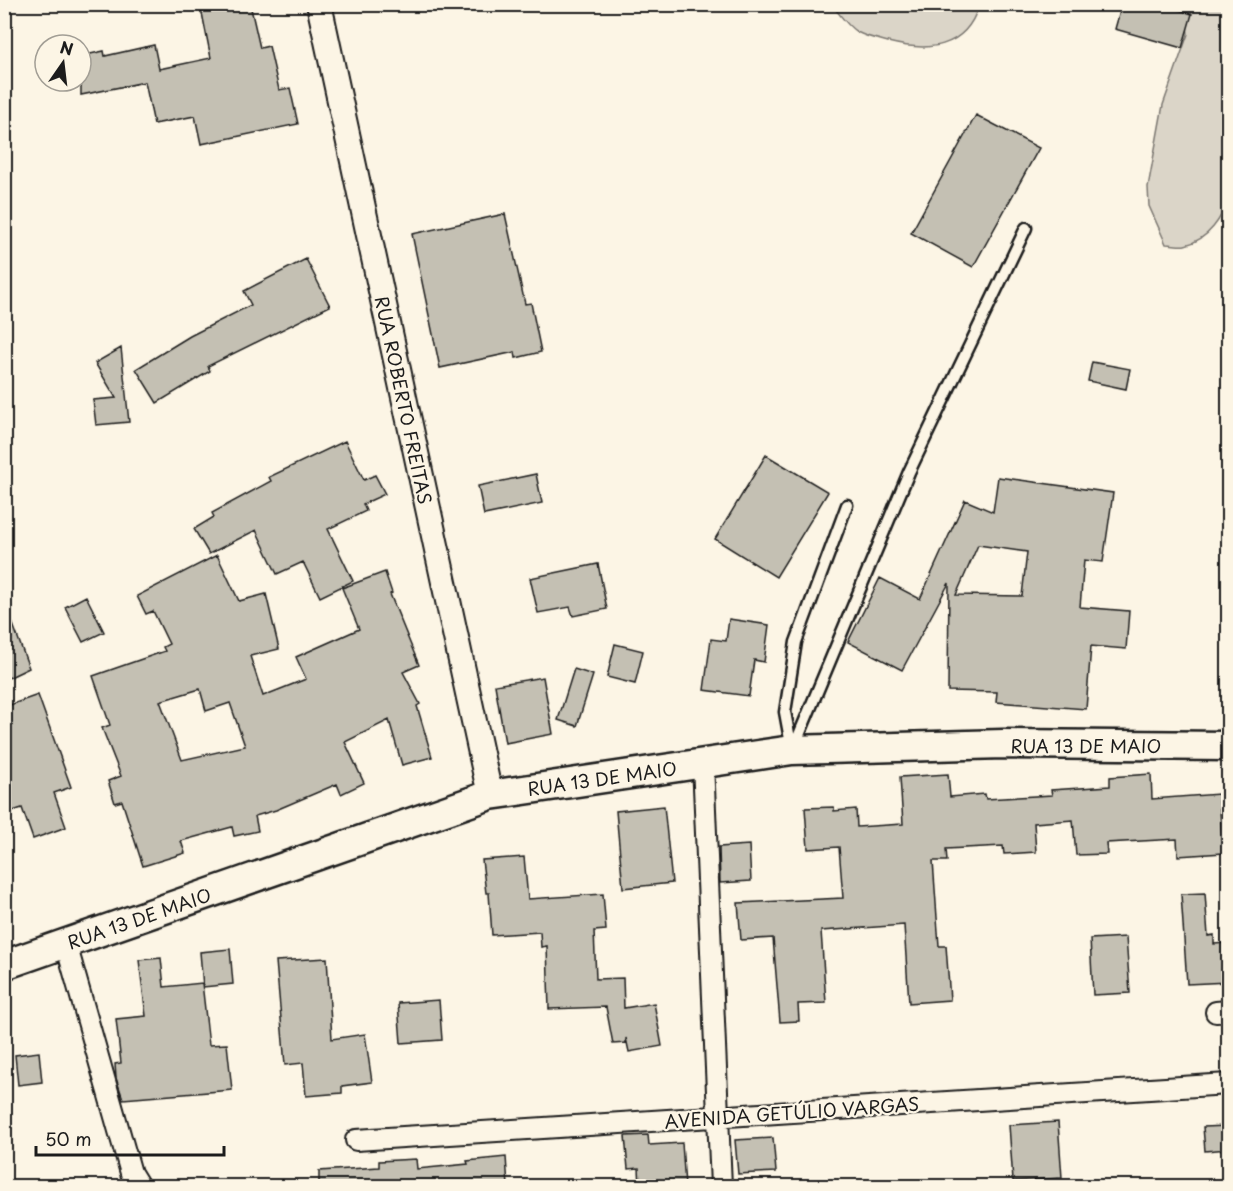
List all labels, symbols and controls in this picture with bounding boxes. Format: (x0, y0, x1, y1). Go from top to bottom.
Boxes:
north arrow (33, 33, 93, 93)
text: N (58, 34, 76, 61)
street label: RUA ROBERTO FREITAS (369, 293, 439, 507)
street label: RUA 13 DE MAIO (1011, 732, 1161, 759)
street label: RUA 13 DE MAIO (525, 754, 679, 802)
street label: RUA 13 DE MAIO (63, 881, 215, 955)
street label: AVENIDA GETÚLIO VARGAS (664, 1090, 920, 1134)
scale bar (36, 1119, 224, 1157)
text: 50 m (45, 1125, 92, 1152)

